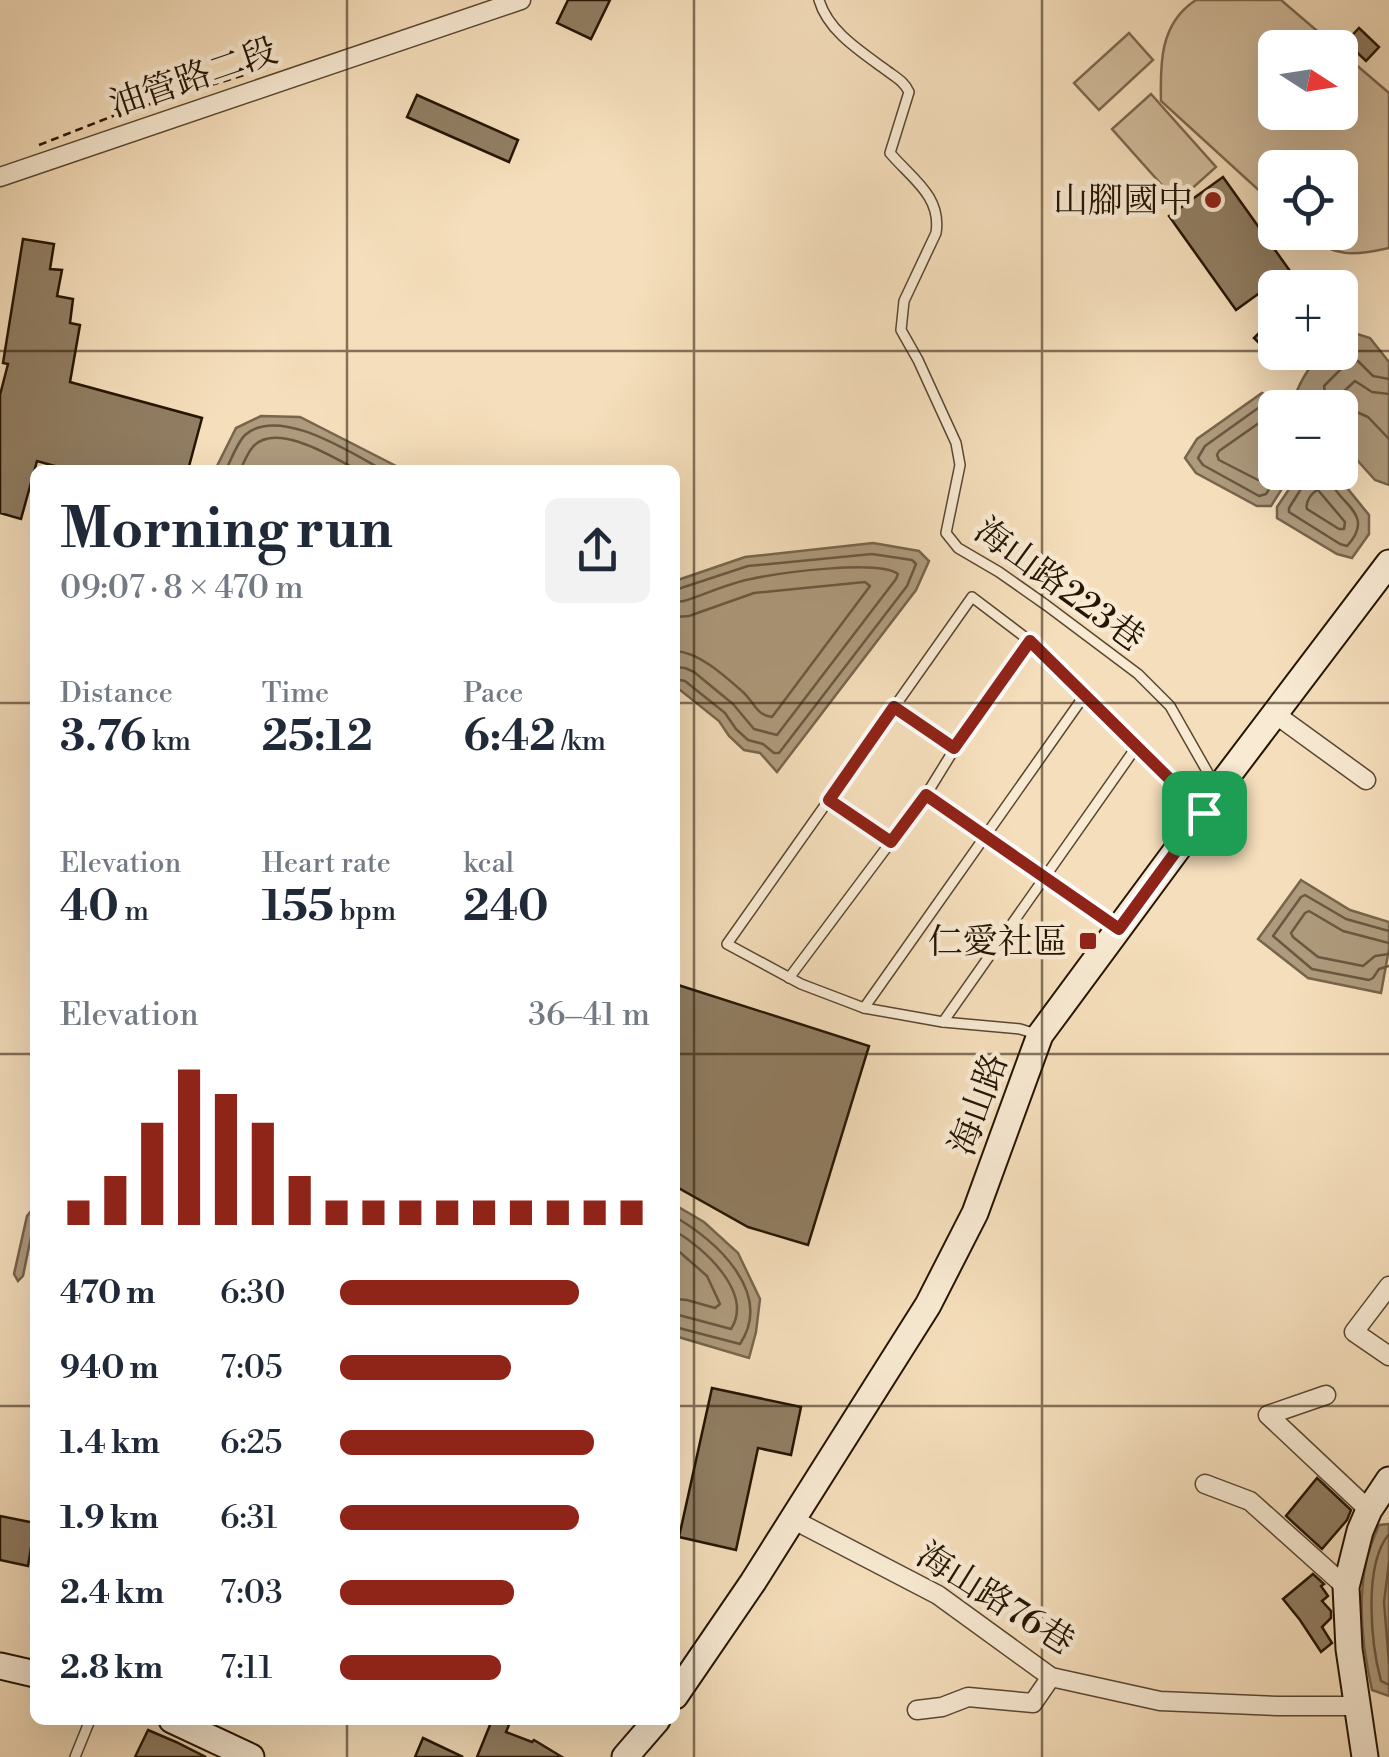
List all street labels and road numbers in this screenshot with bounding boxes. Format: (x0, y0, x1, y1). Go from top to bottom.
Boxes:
street label: 油管路二段 (104, 30, 283, 127)
street label: 海山路223巷 (966, 509, 1152, 661)
street label: 海山路 (941, 1048, 1018, 1161)
street label: 海山路76巷 (908, 1534, 1082, 1665)

